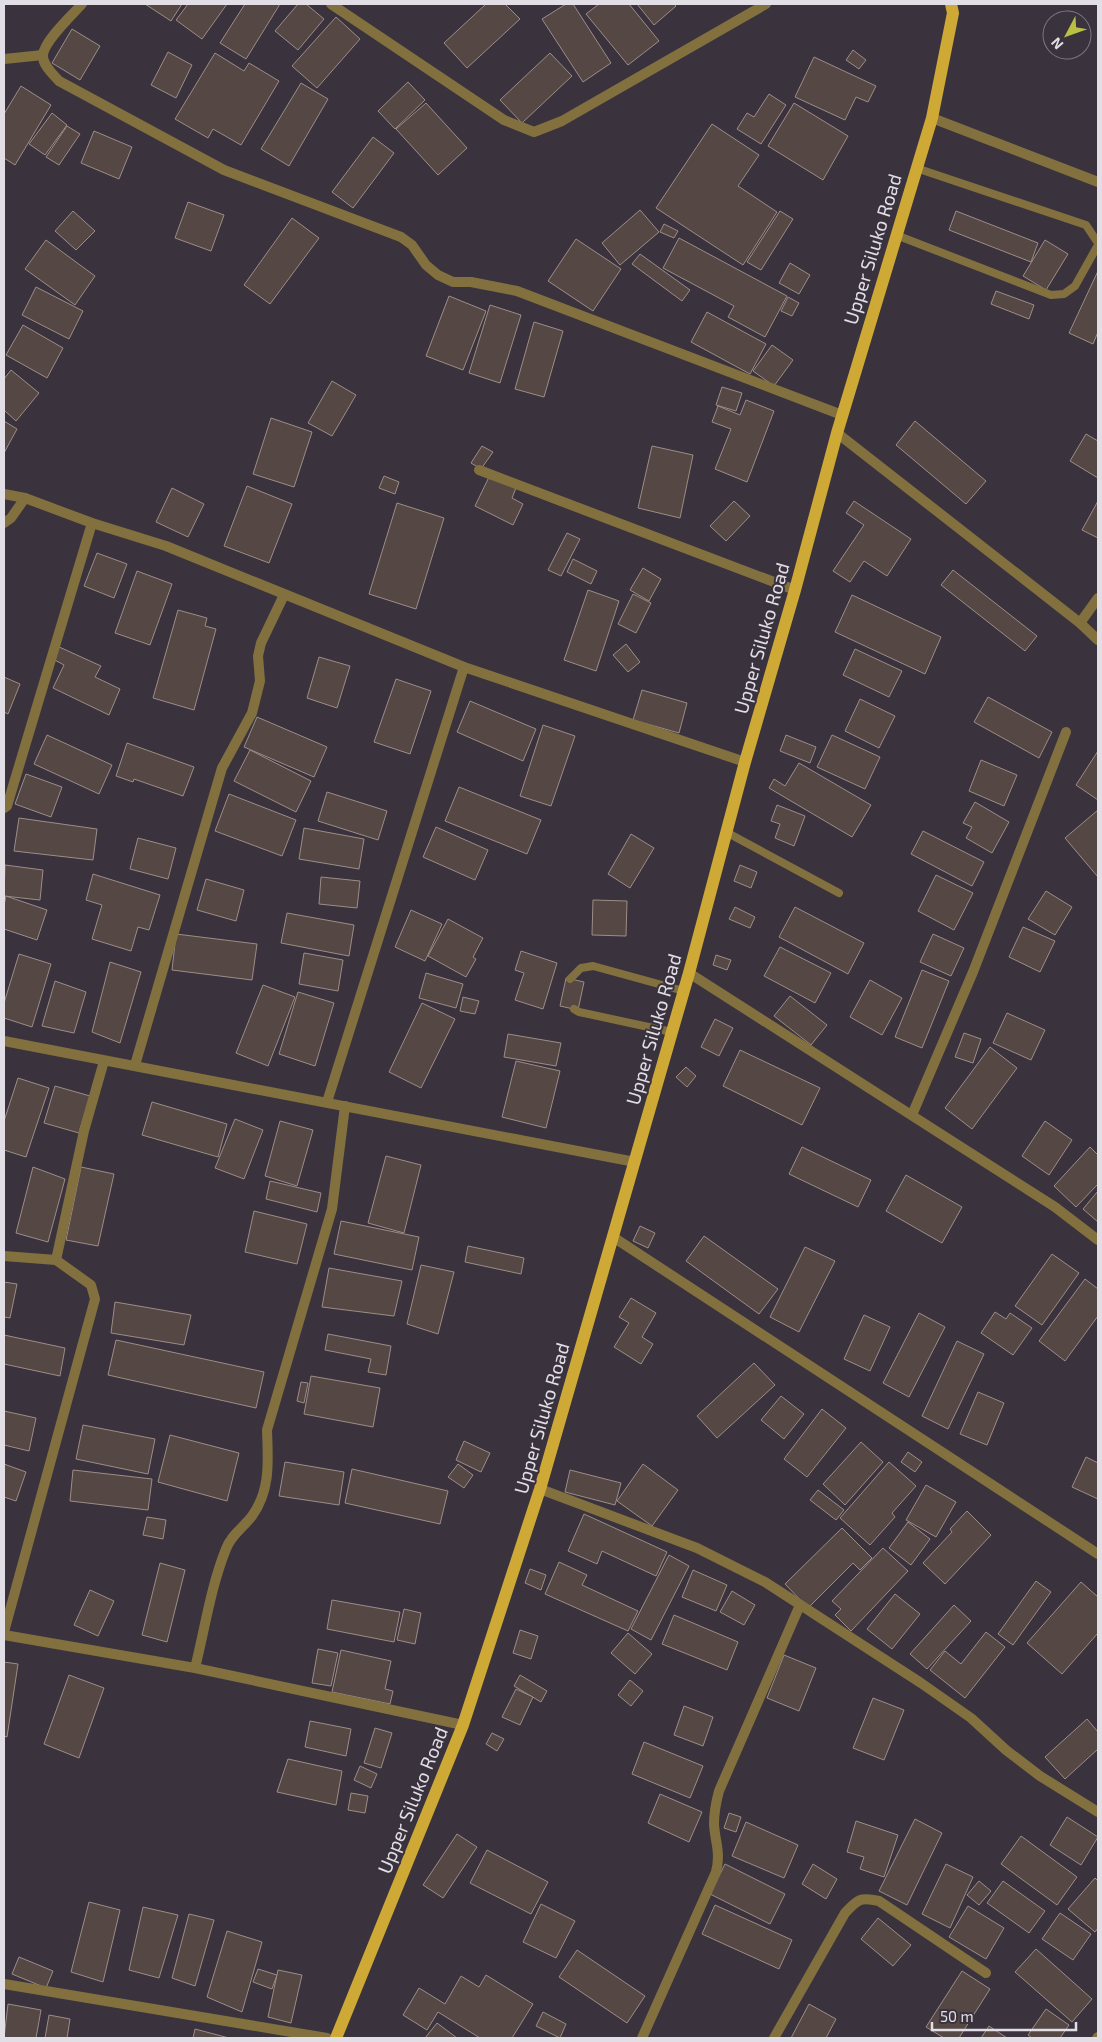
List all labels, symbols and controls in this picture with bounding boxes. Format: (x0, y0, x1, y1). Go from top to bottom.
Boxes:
north arrow (1042, 10, 1092, 60)
text: N (1047, 34, 1067, 53)
street label: Upper Siluko Road (838, 171, 906, 327)
street label: Upper Siluko Road (728, 560, 794, 716)
street label: Upper Siluko Road (620, 951, 686, 1107)
street label: Upper Siluko Road (508, 1340, 574, 1496)
street label: Upper Siluko Road (372, 1723, 452, 1877)
scale bar (932, 2000, 1076, 2032)
text: 50 m (940, 2007, 974, 2025)

